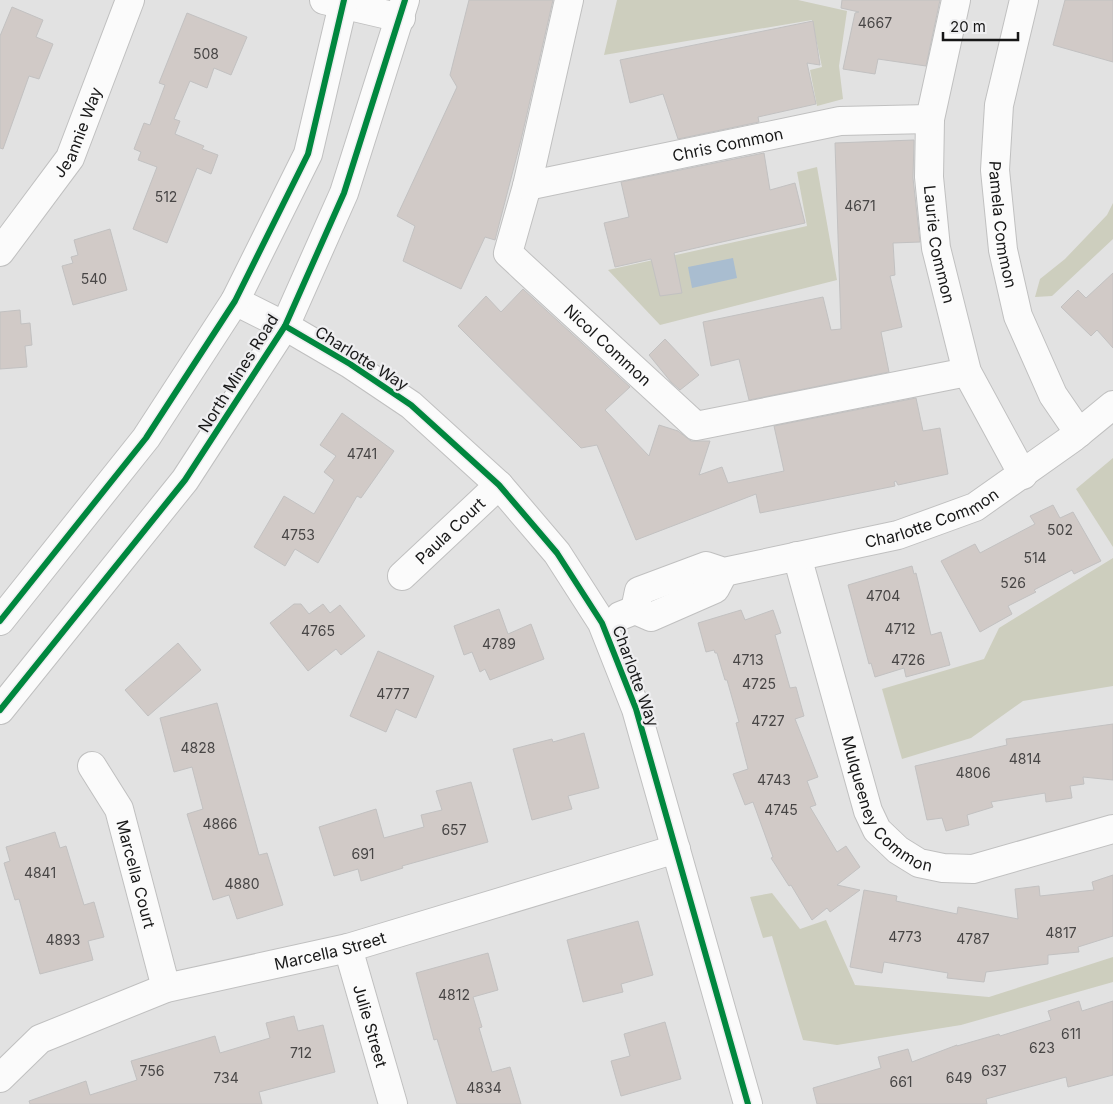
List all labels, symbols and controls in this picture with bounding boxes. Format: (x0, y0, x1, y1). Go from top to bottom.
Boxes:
scale bar (943, 10, 1018, 42)
house number: 4667 (858, 14, 892, 31)
text: 20 m (950, 17, 986, 36)
house number: 508 (193, 45, 219, 62)
street label: Jeannie Way (49, 84, 106, 181)
street label: Chris Common (671, 123, 785, 166)
street label: Pamela Common (985, 160, 1021, 290)
street label: Laurie Common (920, 184, 959, 305)
house number: 512 (155, 188, 177, 205)
house number: 4671 (844, 197, 876, 214)
house number: 540 (81, 270, 107, 287)
street label: Nicol Common (560, 300, 656, 390)
street label: North Mines Road (194, 310, 282, 436)
street label: Charlotte Way (312, 321, 412, 395)
house number: 4741 (347, 445, 377, 462)
street label: Charlotte Common (863, 484, 1002, 552)
street label: Paula Court (411, 493, 489, 568)
house number: 502 (1047, 521, 1073, 538)
house number: 4753 (281, 526, 315, 543)
house number: 514 (1023, 549, 1047, 566)
house number: 526 (1000, 574, 1026, 591)
house number: 4704 (866, 587, 900, 604)
house number: 4712 (884, 620, 916, 637)
house number: 4765 (301, 622, 335, 639)
street label: Charlotte Way (608, 623, 664, 729)
house number: 4789 (482, 635, 516, 652)
house number: 4713 (732, 651, 764, 668)
house number: 4726 (891, 651, 925, 668)
house number: 4725 (742, 675, 776, 692)
house number: 4777 (376, 685, 410, 702)
house number: 4727 (751, 712, 785, 729)
street label: Mulqueeney Common (838, 733, 934, 876)
house number: 4828 (181, 739, 215, 756)
house number: 4814 (1009, 750, 1041, 767)
house number: 4806 (955, 764, 991, 781)
house number: 4743 (757, 771, 791, 788)
house number: 4745 (764, 801, 798, 818)
house number: 4866 (202, 815, 238, 832)
street label: Marcella Court (112, 818, 160, 930)
house number: 657 (441, 821, 467, 838)
house number: 691 (351, 845, 375, 862)
house number: 4841 (24, 864, 56, 881)
house number: 4880 (224, 875, 260, 892)
house number: 4817 (1045, 924, 1077, 941)
street label: Marcella Street (272, 927, 388, 974)
house number: 4773 (888, 928, 922, 945)
house number: 4787 (956, 930, 990, 947)
house number: 4893 (45, 931, 81, 948)
street label: Julie Street (349, 982, 392, 1070)
house number: 4812 (438, 986, 470, 1003)
house number: 611 (1061, 1025, 1081, 1042)
house number: 623 (1029, 1039, 1055, 1056)
house number: 712 (290, 1044, 312, 1061)
house number: 756 (140, 1062, 164, 1079)
house number: 637 (981, 1062, 1007, 1079)
house number: 734 (213, 1069, 239, 1086)
house number: 649 (946, 1069, 972, 1086)
house number: 661 (889, 1073, 913, 1090)
house number: 4834 (466, 1079, 502, 1096)

